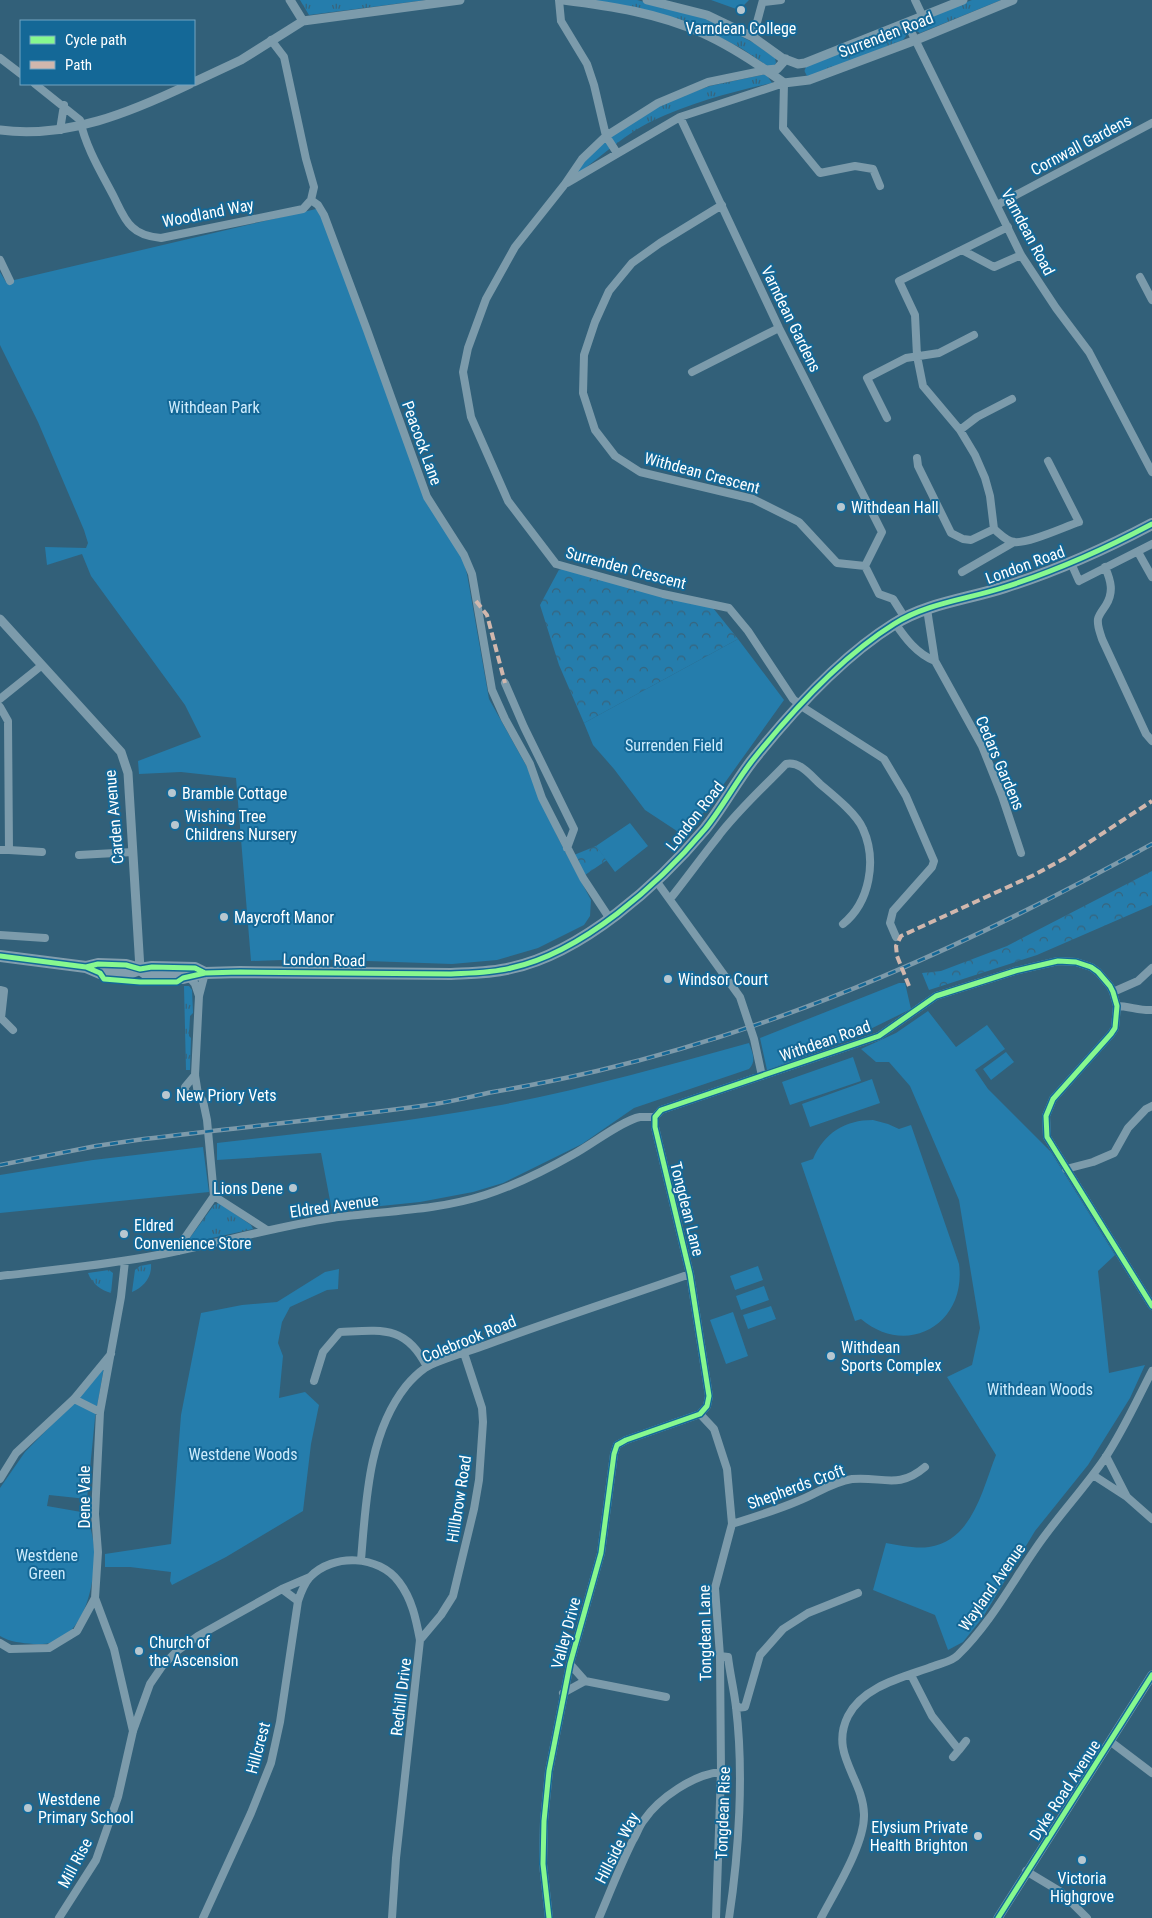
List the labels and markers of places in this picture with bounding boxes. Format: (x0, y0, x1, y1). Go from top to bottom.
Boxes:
marker: Varndean College (735, 4, 747, 16)
place label: Varndean College (686, 19, 796, 38)
place label: Withdean Hall (851, 498, 939, 517)
marker: Withdean Hall (835, 501, 847, 513)
place label: Bramble Cottage (182, 784, 287, 803)
marker: Bramble Cottage (166, 787, 178, 799)
place label: Wishing Tree Childrens Nursery (185, 807, 297, 844)
marker: Wishing Tree Childrens Nursery (169, 819, 181, 831)
place label: Maycroft Manor (234, 908, 334, 927)
marker: Maycroft Manor (218, 911, 230, 923)
place label: Windsor Court (678, 970, 769, 989)
marker: Windsor Court (662, 973, 674, 985)
place label: New Priory Vets (176, 1086, 276, 1105)
marker: New Priory Vets (160, 1089, 172, 1101)
place label: Lions Dene (213, 1179, 283, 1198)
marker: Lions Dene (287, 1182, 299, 1194)
place label: Eldred Convenience Store (134, 1216, 251, 1253)
marker: Eldred Convenience Store (118, 1228, 130, 1240)
place label: Withdean Sports Complex (841, 1338, 941, 1375)
marker: Withdean Sports Complex (825, 1350, 837, 1362)
place label: Church of the Ascension (149, 1633, 239, 1670)
marker: Church of the Ascension (133, 1645, 145, 1657)
place label: Westdene Primary School (38, 1790, 134, 1827)
marker: Westdene Primary School (22, 1802, 34, 1814)
place label: Elysium Private Health Brighton (870, 1818, 968, 1855)
marker: Elysium Private Health Brighton (972, 1830, 984, 1842)
marker: Victoria Highgrove (1076, 1854, 1088, 1866)
place label: Victoria Highgrove (1050, 1869, 1114, 1906)

